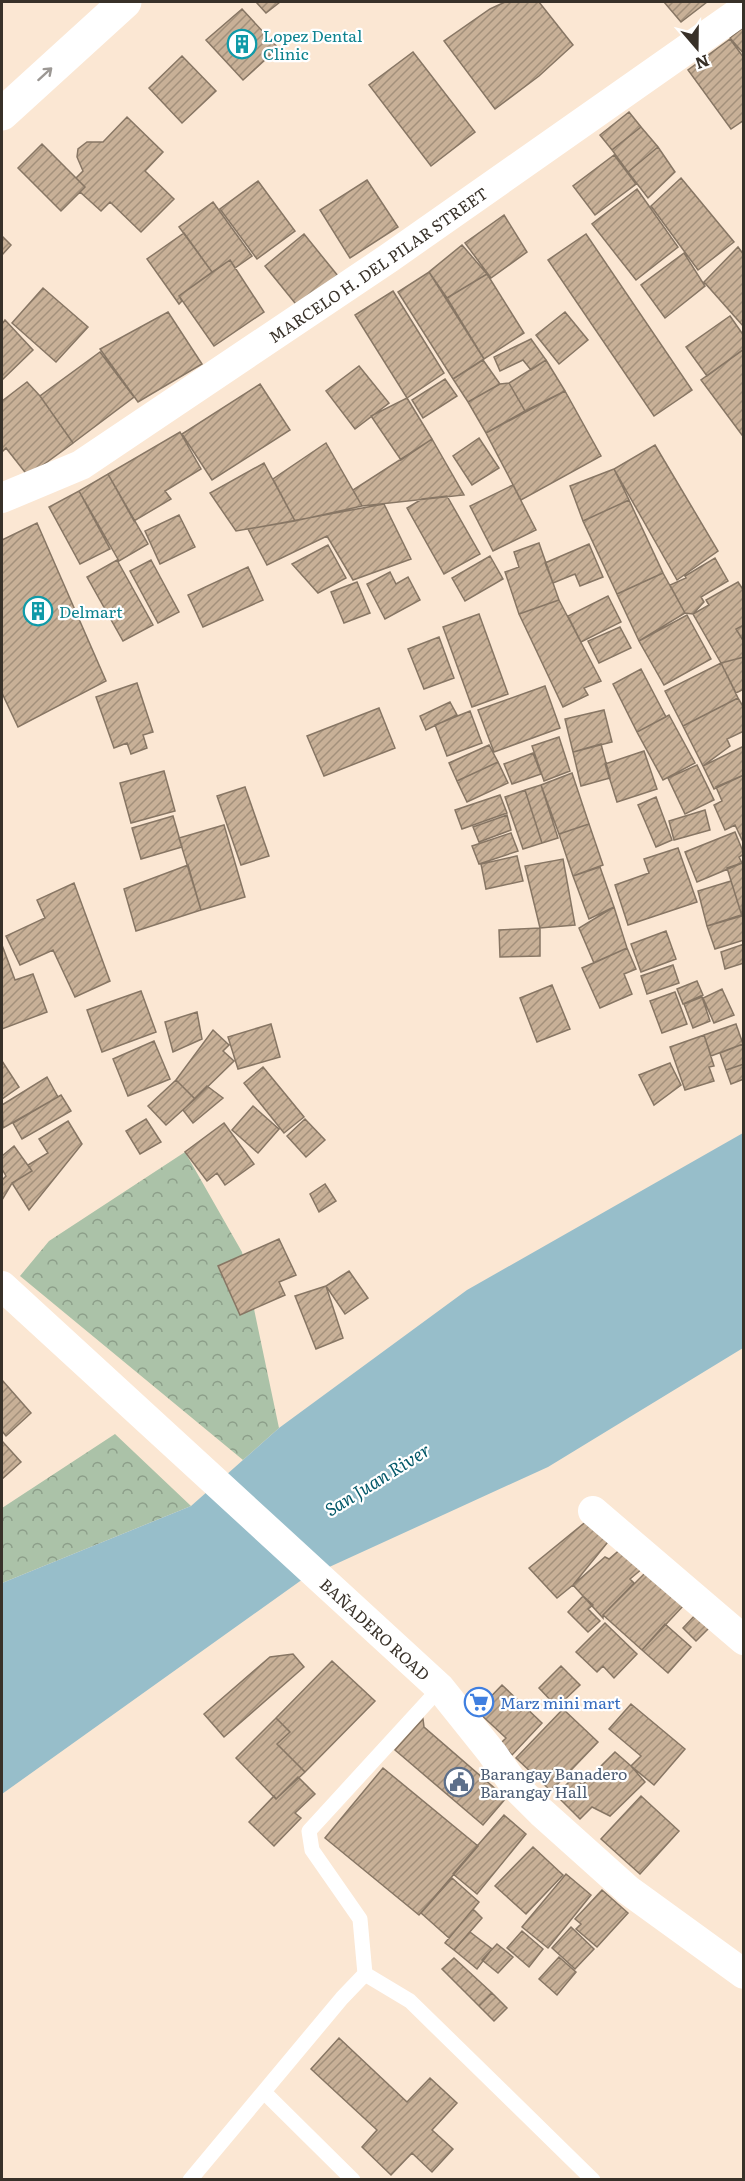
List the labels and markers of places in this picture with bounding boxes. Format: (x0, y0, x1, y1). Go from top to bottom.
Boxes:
place label: Lopez Dental Clinic (263, 23, 362, 65)
building icon: Lopez Dental Clinic (226, 28, 258, 60)
building icon: Delmart (22, 595, 54, 627)
place label: Delmart (59, 599, 123, 623)
supermarket icon: Marz mini mart (463, 1686, 495, 1718)
place label: Marz mini mart (500, 1690, 621, 1714)
place label: Barangay Banadero Barangay Hall (480, 1761, 627, 1803)
public building icon: Barangay Banadero Barangay Hall (443, 1766, 475, 1798)

